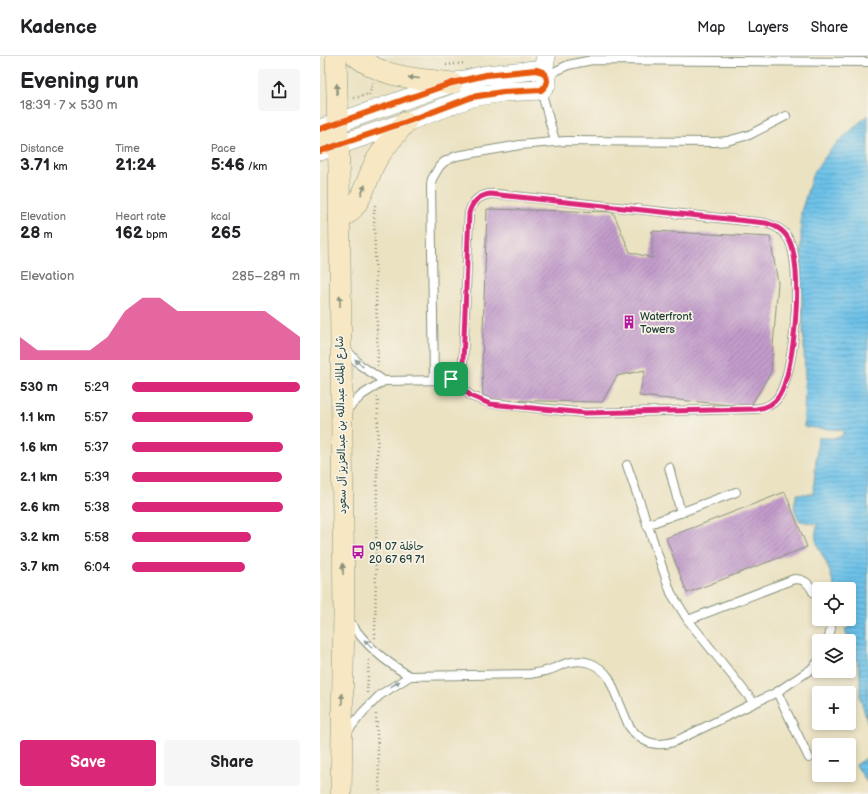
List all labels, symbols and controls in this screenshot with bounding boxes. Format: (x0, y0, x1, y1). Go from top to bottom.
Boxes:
text: Kadence (20, 16, 97, 39)
text: Map (697, 19, 725, 36)
text: Layers (747, 19, 789, 36)
text: Share (811, 19, 848, 36)
text: Evening run (20, 68, 139, 95)
button: share (258, 69, 300, 111)
one-way arrow (408, 75, 420, 81)
one-way arrow (334, 82, 340, 95)
text: 18:39 · 7 × 530 m (20, 97, 118, 113)
text: Distance (20, 142, 64, 155)
text: Time (115, 142, 140, 155)
text: Pace (211, 142, 236, 155)
text: 3.71 (20, 155, 50, 175)
text: 21:24 (115, 155, 156, 175)
text: 5:46 (211, 155, 245, 175)
text: km (50, 160, 68, 173)
text: /km (245, 160, 267, 173)
one-way arrow (360, 184, 366, 195)
text: Elevation (20, 210, 66, 223)
text: Heart rate (115, 210, 166, 223)
text: kcal (211, 210, 230, 223)
text: 28 (20, 223, 40, 243)
text: 162 (115, 223, 143, 243)
text: 265 (211, 223, 241, 243)
text: m (40, 228, 52, 241)
text: bpm (143, 228, 168, 241)
text: Elevation (20, 268, 74, 284)
text: 285–289 m (232, 268, 300, 284)
one-way arrow (337, 294, 343, 307)
place label: Waterfront Towers (640, 310, 693, 336)
building icon: Waterfront Towers (621, 314, 637, 330)
street label: شارع الملك عبدالله بن عبدالعزيز آل سعود (333, 336, 351, 514)
one-way arrow (354, 359, 364, 368)
pin (434, 362, 468, 396)
icon: arrive (440, 368, 462, 390)
text: 530 m (20, 379, 58, 395)
text: 5:29 (84, 379, 109, 395)
text: 1.1 km (20, 409, 55, 425)
text: 5:57 (84, 409, 108, 425)
text: 1.6 km (20, 439, 58, 455)
text: 5:37 (84, 439, 108, 455)
text: 2.1 km (20, 469, 58, 485)
text: 5:39 (84, 469, 110, 485)
text: 2.6 km (20, 499, 60, 515)
text: 5:38 (84, 499, 110, 515)
text: 3.2 km (20, 529, 60, 545)
text: 5:58 (84, 529, 109, 545)
place label: حافلة 07 09 20 67 69 71 (369, 540, 425, 566)
bus stop icon: حافلة 07 09 20 67 69 71 (350, 544, 366, 560)
text: 3.7 km (20, 559, 59, 575)
text: 6:04 (84, 559, 110, 575)
one-way arrow (340, 562, 346, 575)
map controls (812, 582, 856, 782)
button: locate (812, 582, 856, 626)
button: layers (812, 634, 856, 678)
one-way arrow (363, 639, 372, 649)
one-way arrow (390, 680, 400, 688)
button: + (812, 686, 856, 730)
one-way arrow (339, 692, 345, 705)
button: − (812, 738, 856, 782)
button: Save (20, 740, 156, 786)
button: Share (164, 740, 300, 786)

